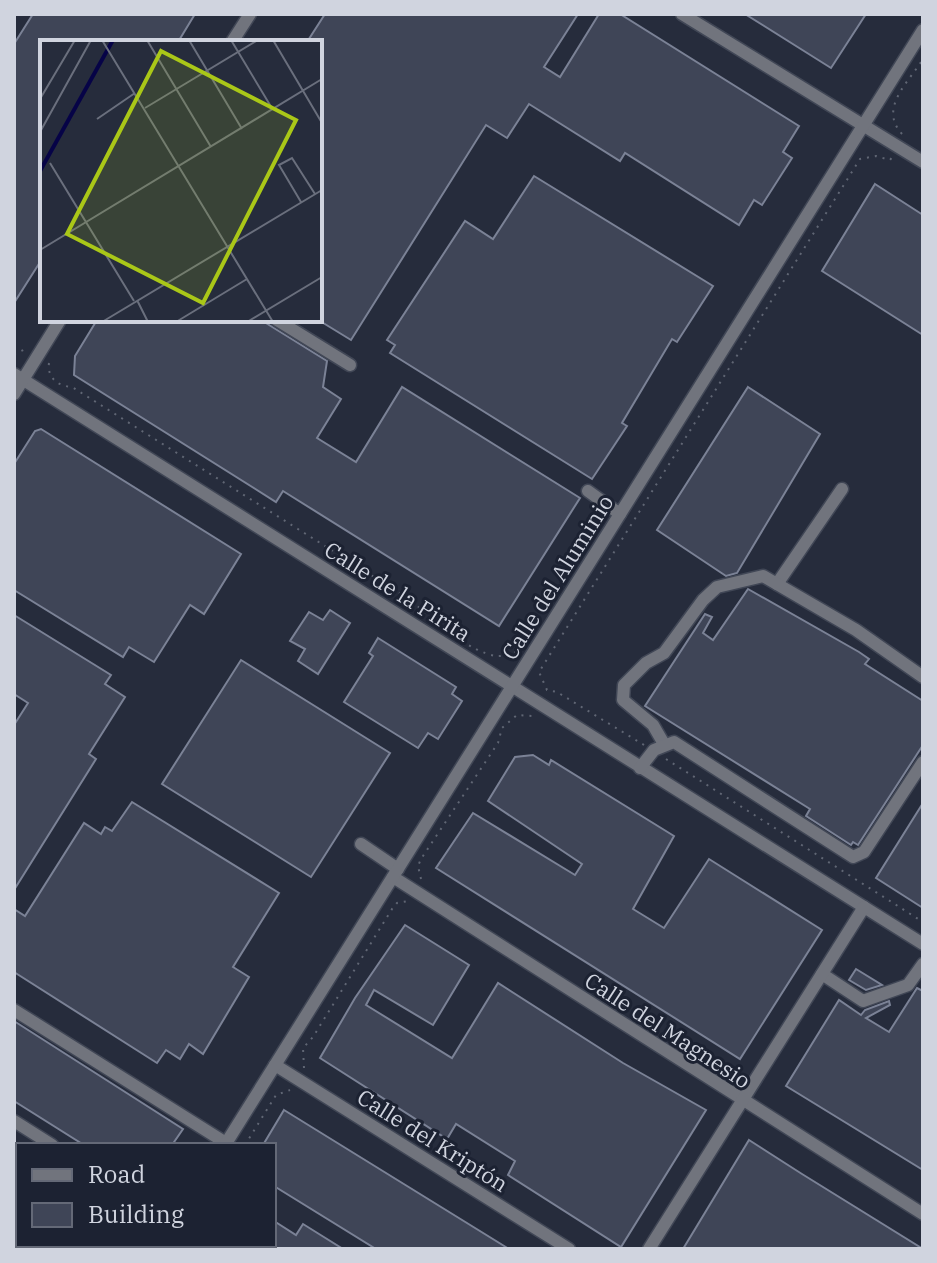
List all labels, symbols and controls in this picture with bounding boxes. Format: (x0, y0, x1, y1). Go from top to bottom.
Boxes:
inset map (40, 40, 322, 322)
street label: Calle del Aluminio (495, 489, 619, 665)
street label: Calle de la Pirita (319, 534, 477, 648)
street label: Calle del Magnesio (580, 966, 756, 1094)
street label: Calle del Kriptón (352, 1082, 514, 1198)
legend (16, 1143, 276, 1247)
text: Road (88, 1158, 145, 1190)
text: Building (88, 1198, 184, 1230)

